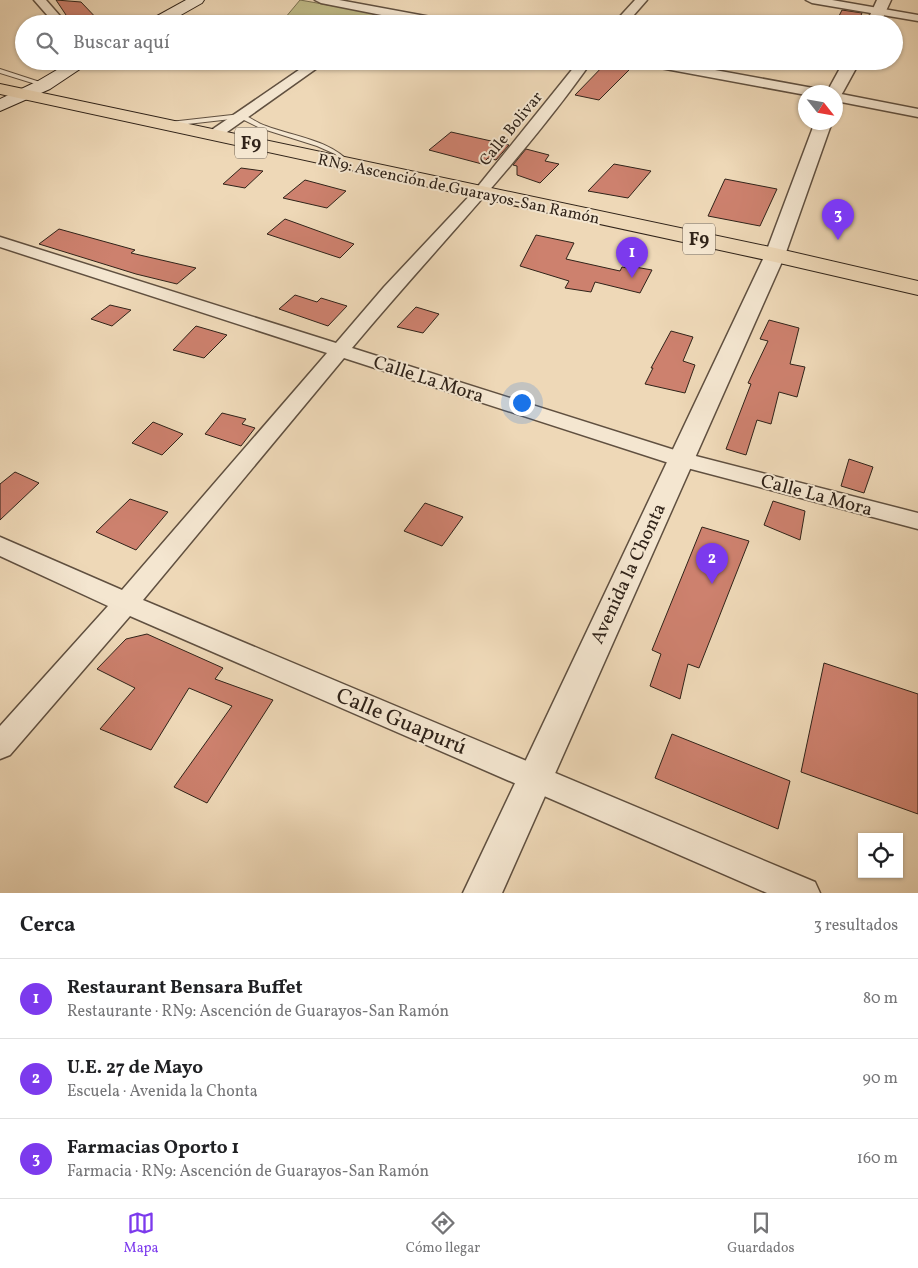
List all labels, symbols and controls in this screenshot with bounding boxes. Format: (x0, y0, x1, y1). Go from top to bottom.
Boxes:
search box (15, 15, 903, 70)
icon: search (33, 29, 61, 57)
text: Buscar aquí (73, 30, 170, 56)
north arrow (798, 85, 843, 130)
street label: Calle Bolivar (475, 87, 549, 171)
road number: F9 (235, 128, 267, 158)
street label: RN9: Ascención de Guarayos-San Ramón (316, 149, 602, 231)
pin: 3 (822, 199, 854, 240)
road number: F9 (683, 223, 715, 254)
pin: 1 (616, 237, 648, 278)
street label: Calle La Mora (370, 350, 487, 410)
your location (509, 390, 535, 416)
street label: Calle La Mora (758, 469, 875, 523)
street label: Avenida la Chonta (585, 499, 673, 648)
pin: 2 (696, 543, 728, 584)
street label: Calle Guapurú (331, 681, 471, 764)
map controls (858, 833, 903, 878)
button: locate (858, 833, 903, 878)
text: Cerca (20, 911, 75, 940)
text: 3 resultados (814, 915, 898, 937)
text: Restaurant Bensara Buffet (67, 975, 303, 1001)
text: 1 (33, 988, 39, 1010)
text: 80 m (863, 988, 898, 1010)
text: Restaurante · RN9: Ascención de Guarayos-San Ramón (67, 1001, 449, 1023)
text: U.E. 27 de Mayo (67, 1055, 203, 1081)
text: 2 (32, 1068, 40, 1090)
text: 90 m (862, 1068, 898, 1090)
text: Escuela · Avenida la Chonta (67, 1081, 258, 1103)
text: Farmacias Oporto 1 (67, 1135, 239, 1161)
text: 3 (32, 1148, 40, 1170)
text: 160 m (857, 1148, 898, 1170)
text: Farmacia · RN9: Ascención de Guarayos-San Ramón (67, 1161, 429, 1183)
tab: Mapa (124, 1209, 159, 1258)
tab: Cómo llegar (406, 1209, 480, 1258)
tab: Guardados (727, 1209, 794, 1258)

